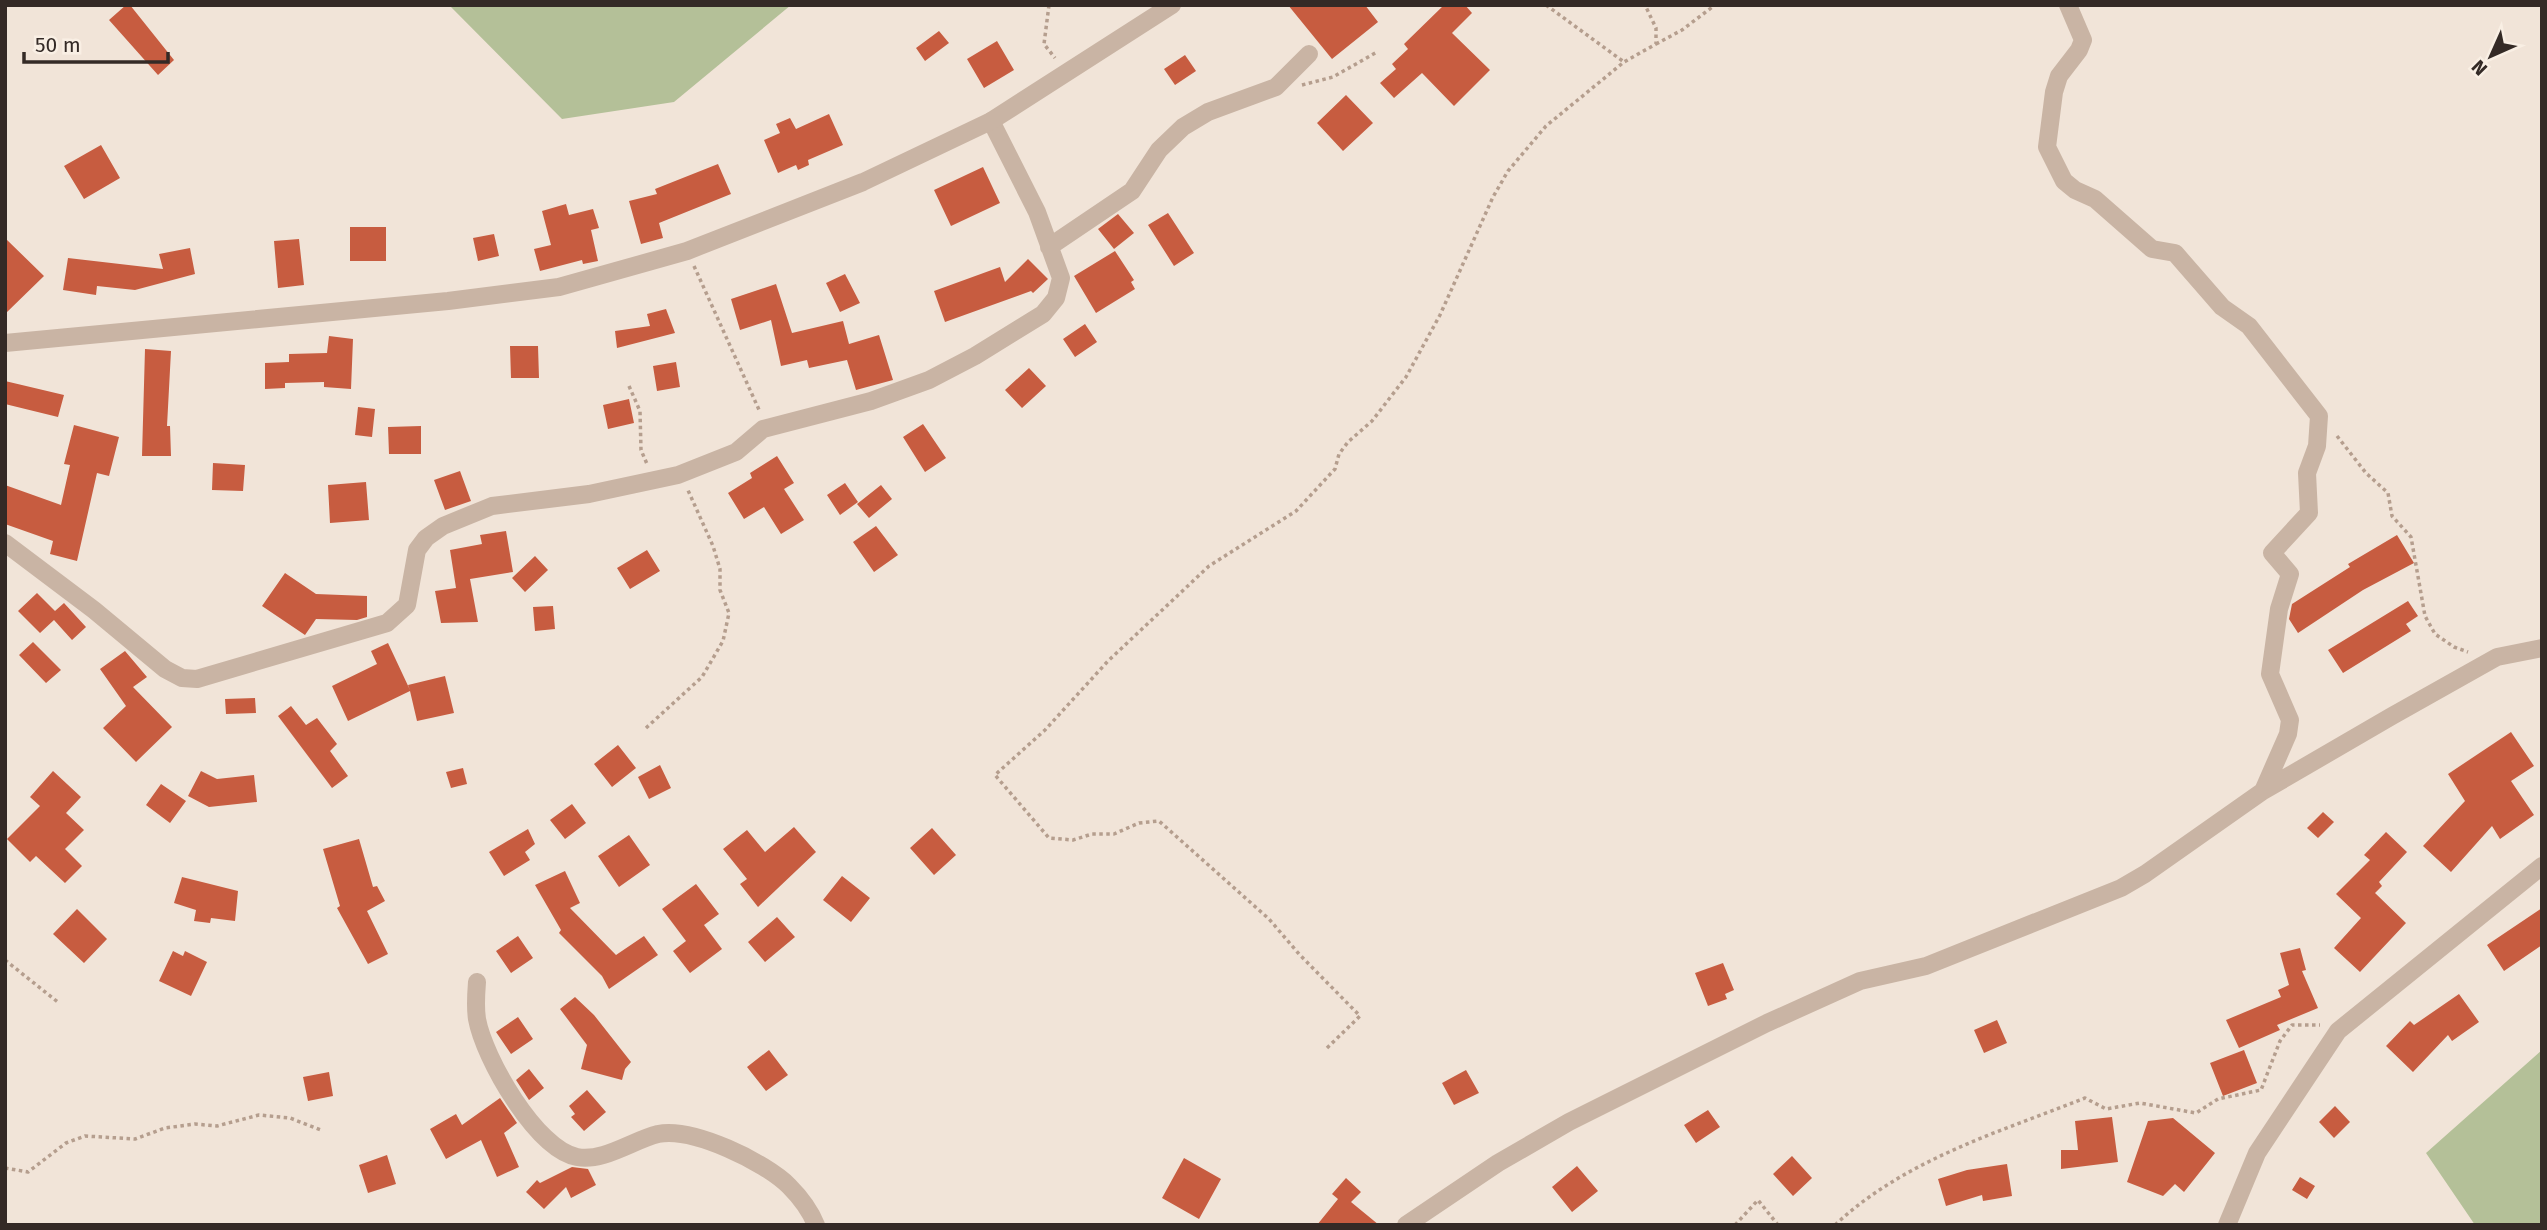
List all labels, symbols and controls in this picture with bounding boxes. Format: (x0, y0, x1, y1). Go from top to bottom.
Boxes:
scale bar (24, 21, 168, 65)
north arrow (2456, 21, 2526, 91)
text: 50 m (35, 32, 81, 58)
text: N (2467, 55, 2492, 80)

